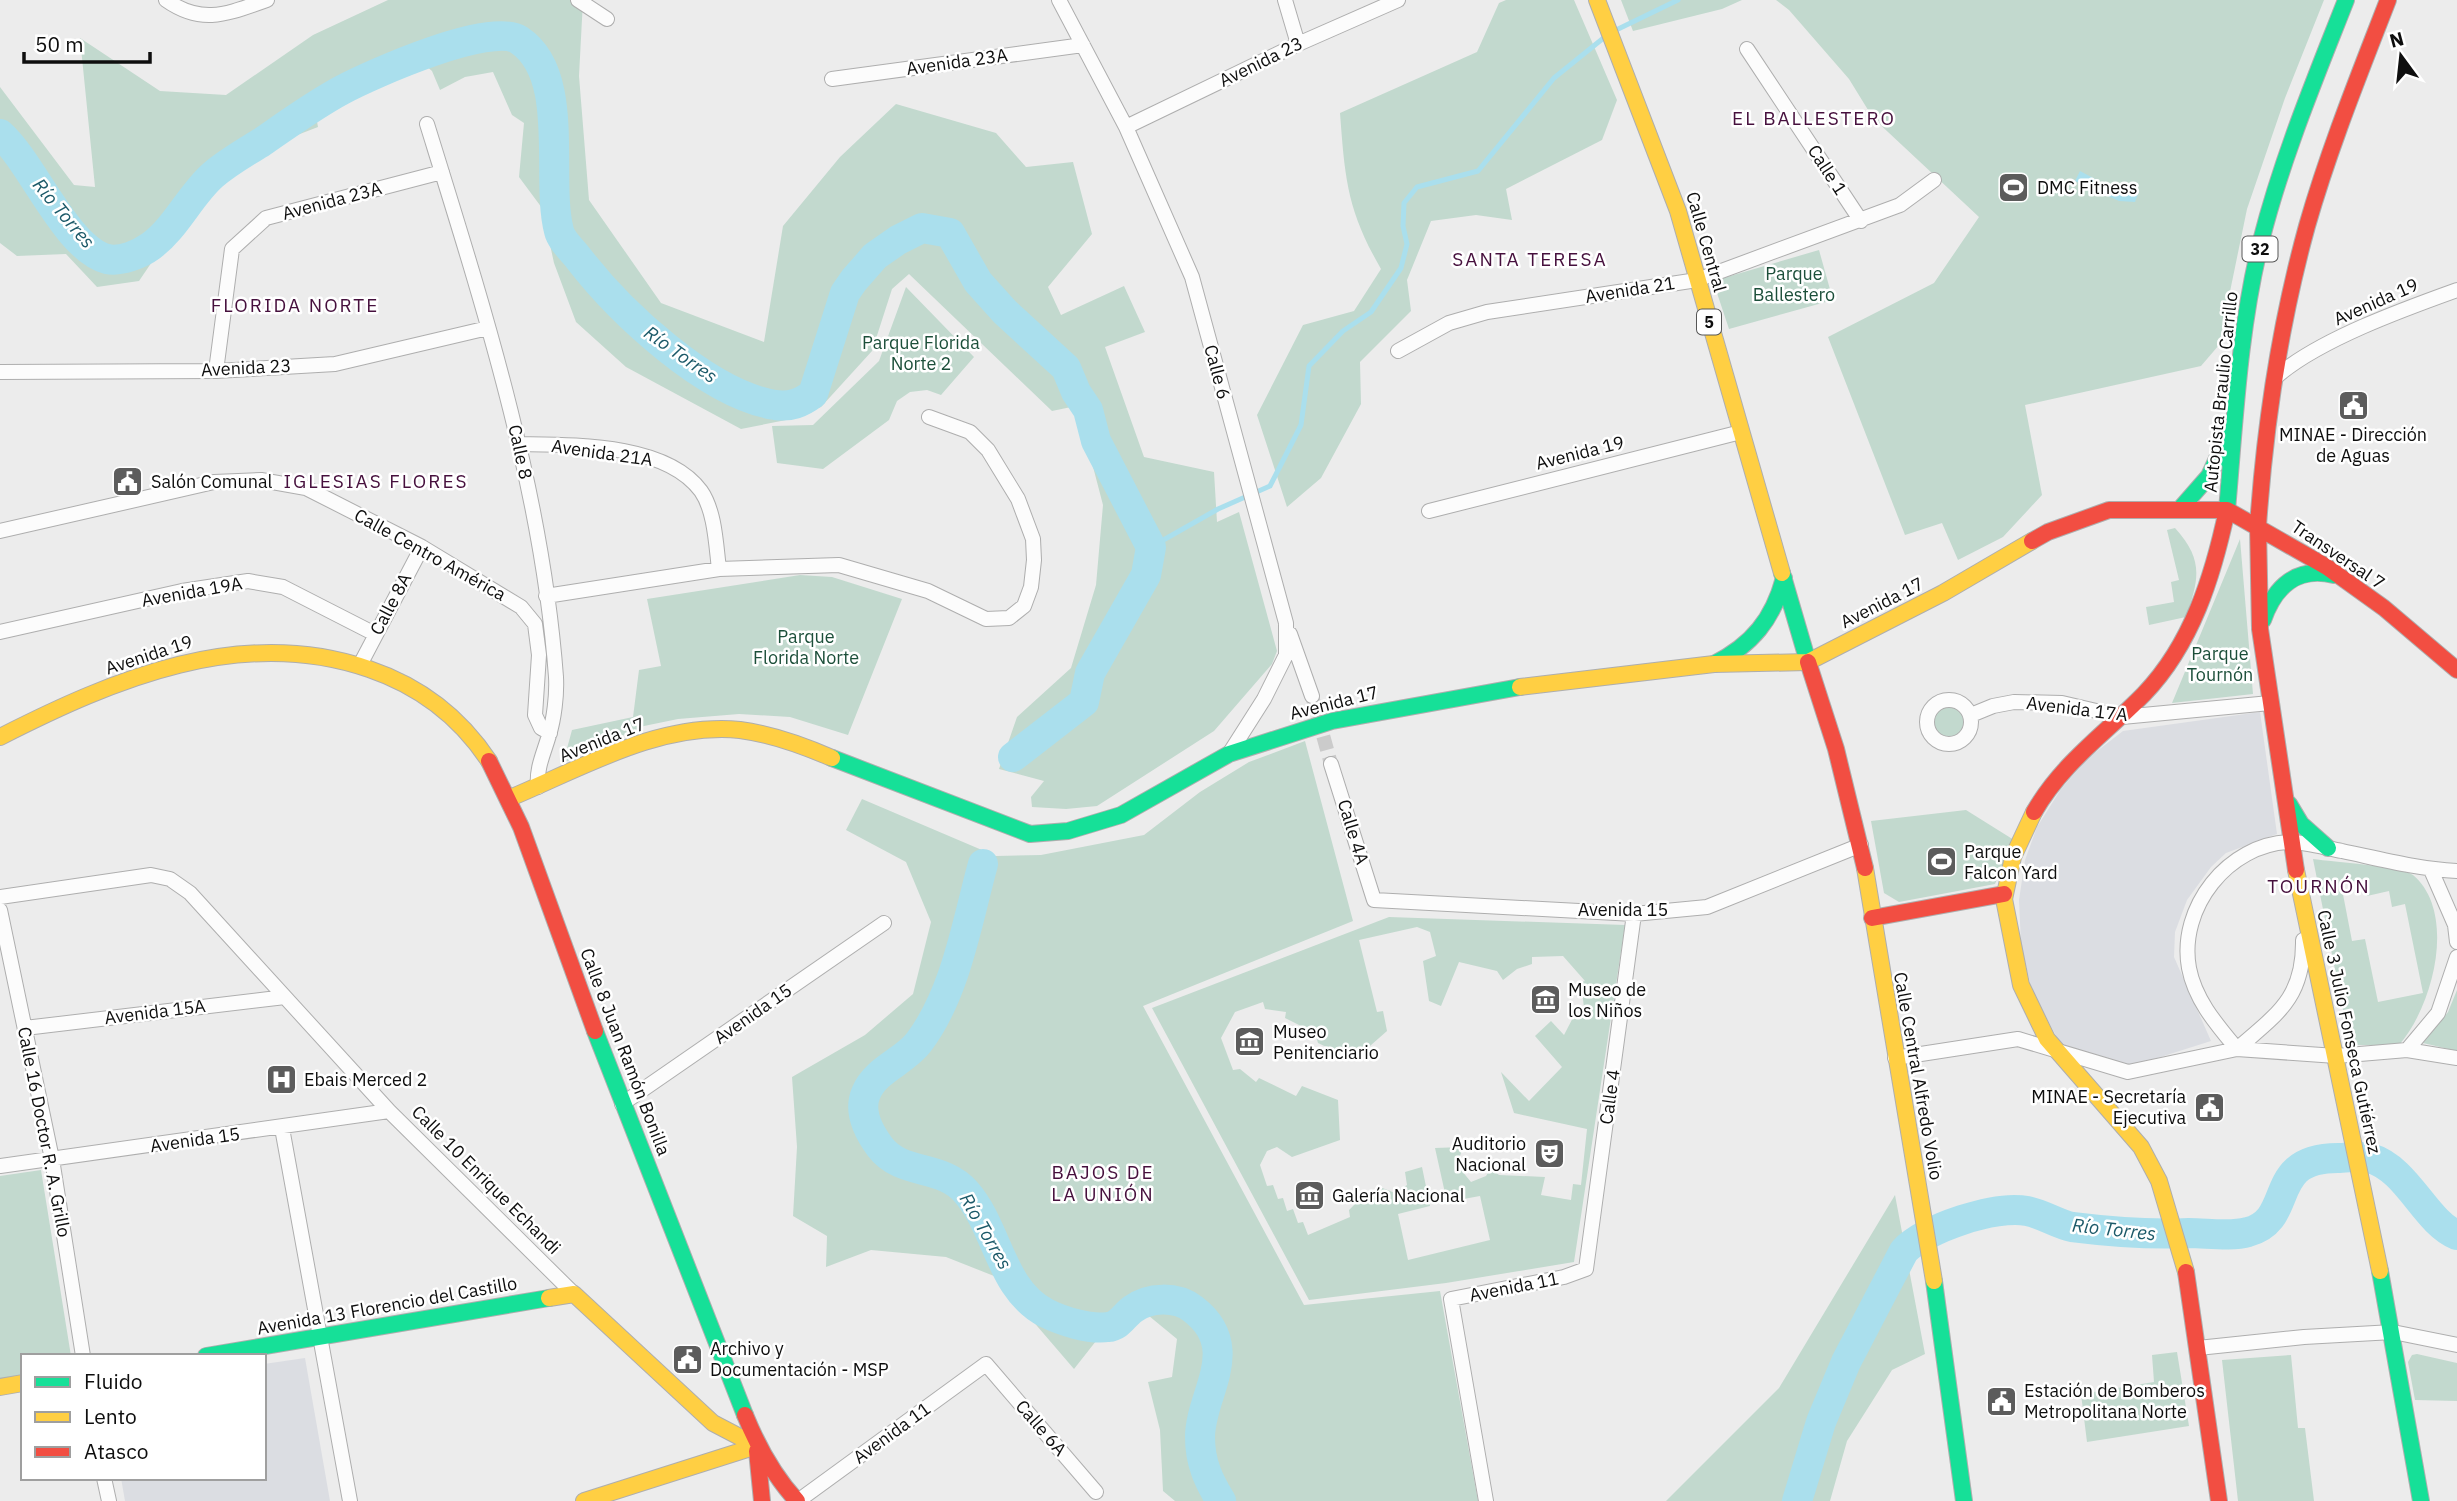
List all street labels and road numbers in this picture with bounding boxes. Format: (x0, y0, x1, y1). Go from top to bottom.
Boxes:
street label: Avenida 23 (1215, 31, 1306, 92)
street label: Avenida 23A (905, 43, 1009, 80)
street label: Calle 1 (1803, 140, 1852, 199)
street label: Avenida 23A (280, 176, 385, 225)
street label: Calle Central (1681, 189, 1732, 295)
road number: 32 (2242, 236, 2278, 262)
street label: Avenida 21 (1583, 271, 1676, 308)
street label: Avenida 19 (2330, 273, 2422, 330)
street label: Autopista Braulio Carrillo (2199, 290, 2242, 494)
road number: 5 (1697, 310, 1721, 334)
street label: Calle 6 (1199, 342, 1236, 402)
street label: Avenida 23 (200, 354, 292, 381)
street label: Calle 8 (503, 422, 537, 481)
street label: Avenida 19 (1533, 430, 1627, 475)
street label: Avenida 21A (550, 434, 655, 471)
street label: Calle Centro América (350, 503, 510, 606)
street label: Transversal 7 (2287, 515, 2389, 594)
street label: Calle 8A (365, 568, 417, 639)
street label: Avenida 19A (140, 571, 245, 612)
street label: Avenida 17 (1836, 572, 1927, 633)
street label: Avenida 19 (102, 630, 195, 679)
street label: Avenida 17 (1287, 680, 1381, 725)
street label: Avenida 17A (2025, 691, 2130, 726)
street label: Avenida 17 (556, 712, 648, 767)
street label: Calle 4A (1333, 796, 1374, 868)
street label: Avenida 15 (1578, 898, 1668, 921)
street label: Calle 3 Julio Fonseca Gutiérrez (2312, 908, 2387, 1156)
street label: Calle 8 Juan Ramón Bonilla (575, 945, 676, 1159)
street label: Calle Central Alfredo Volio (1889, 970, 1948, 1182)
street label: Avenida 15 (709, 978, 796, 1049)
street label: Avenida 15A (103, 994, 207, 1029)
street label: Calle 16 Doctor R. A. Grillo (13, 1025, 76, 1239)
street label: Calle 4 (1594, 1068, 1625, 1126)
street label: Calle 10 Enrique Echandi (407, 1100, 566, 1259)
street label: Avenida 15 (149, 1122, 241, 1157)
street label: Avenida 11 (1467, 1267, 1560, 1306)
street label: Avenida 13 Florencio del Castillo (255, 1271, 519, 1340)
street label: Calle 6A (1011, 1395, 1072, 1461)
street label: Avenida 11 (848, 1397, 935, 1468)

